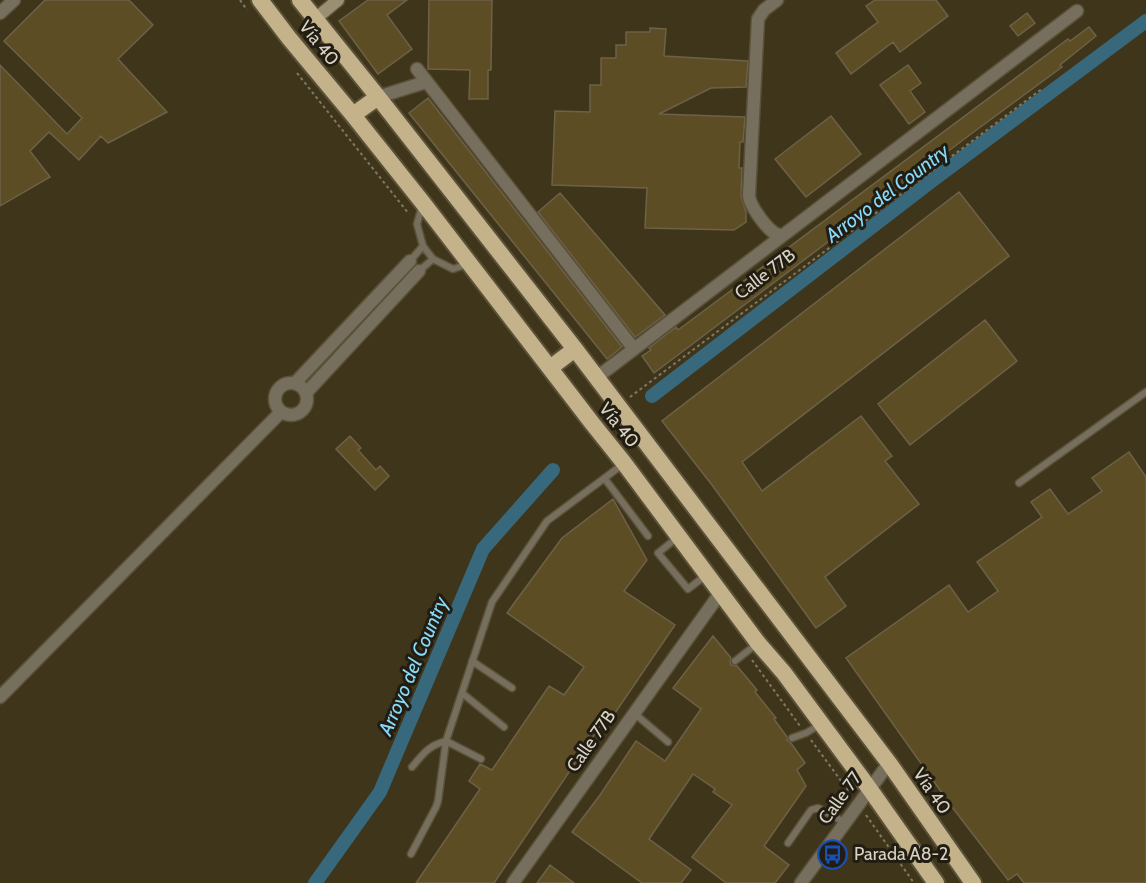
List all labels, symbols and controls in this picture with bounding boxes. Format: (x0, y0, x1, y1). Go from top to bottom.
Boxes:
street label: Vía 40 (294, 16, 344, 70)
water label: Arroyo del Country (820, 138, 954, 248)
street label: Calle 77B (730, 244, 800, 304)
street label: Vía 40 (594, 398, 644, 452)
water label: Arroyo del Country (373, 592, 453, 740)
street label: Calle 77B (562, 706, 620, 776)
street label: Vía 40 (908, 764, 956, 818)
street label: Calle 77 (814, 767, 866, 829)
bus stop icon: Parada A8-2 (817, 838, 849, 870)
place label: Parada A8-2 (854, 843, 948, 865)

